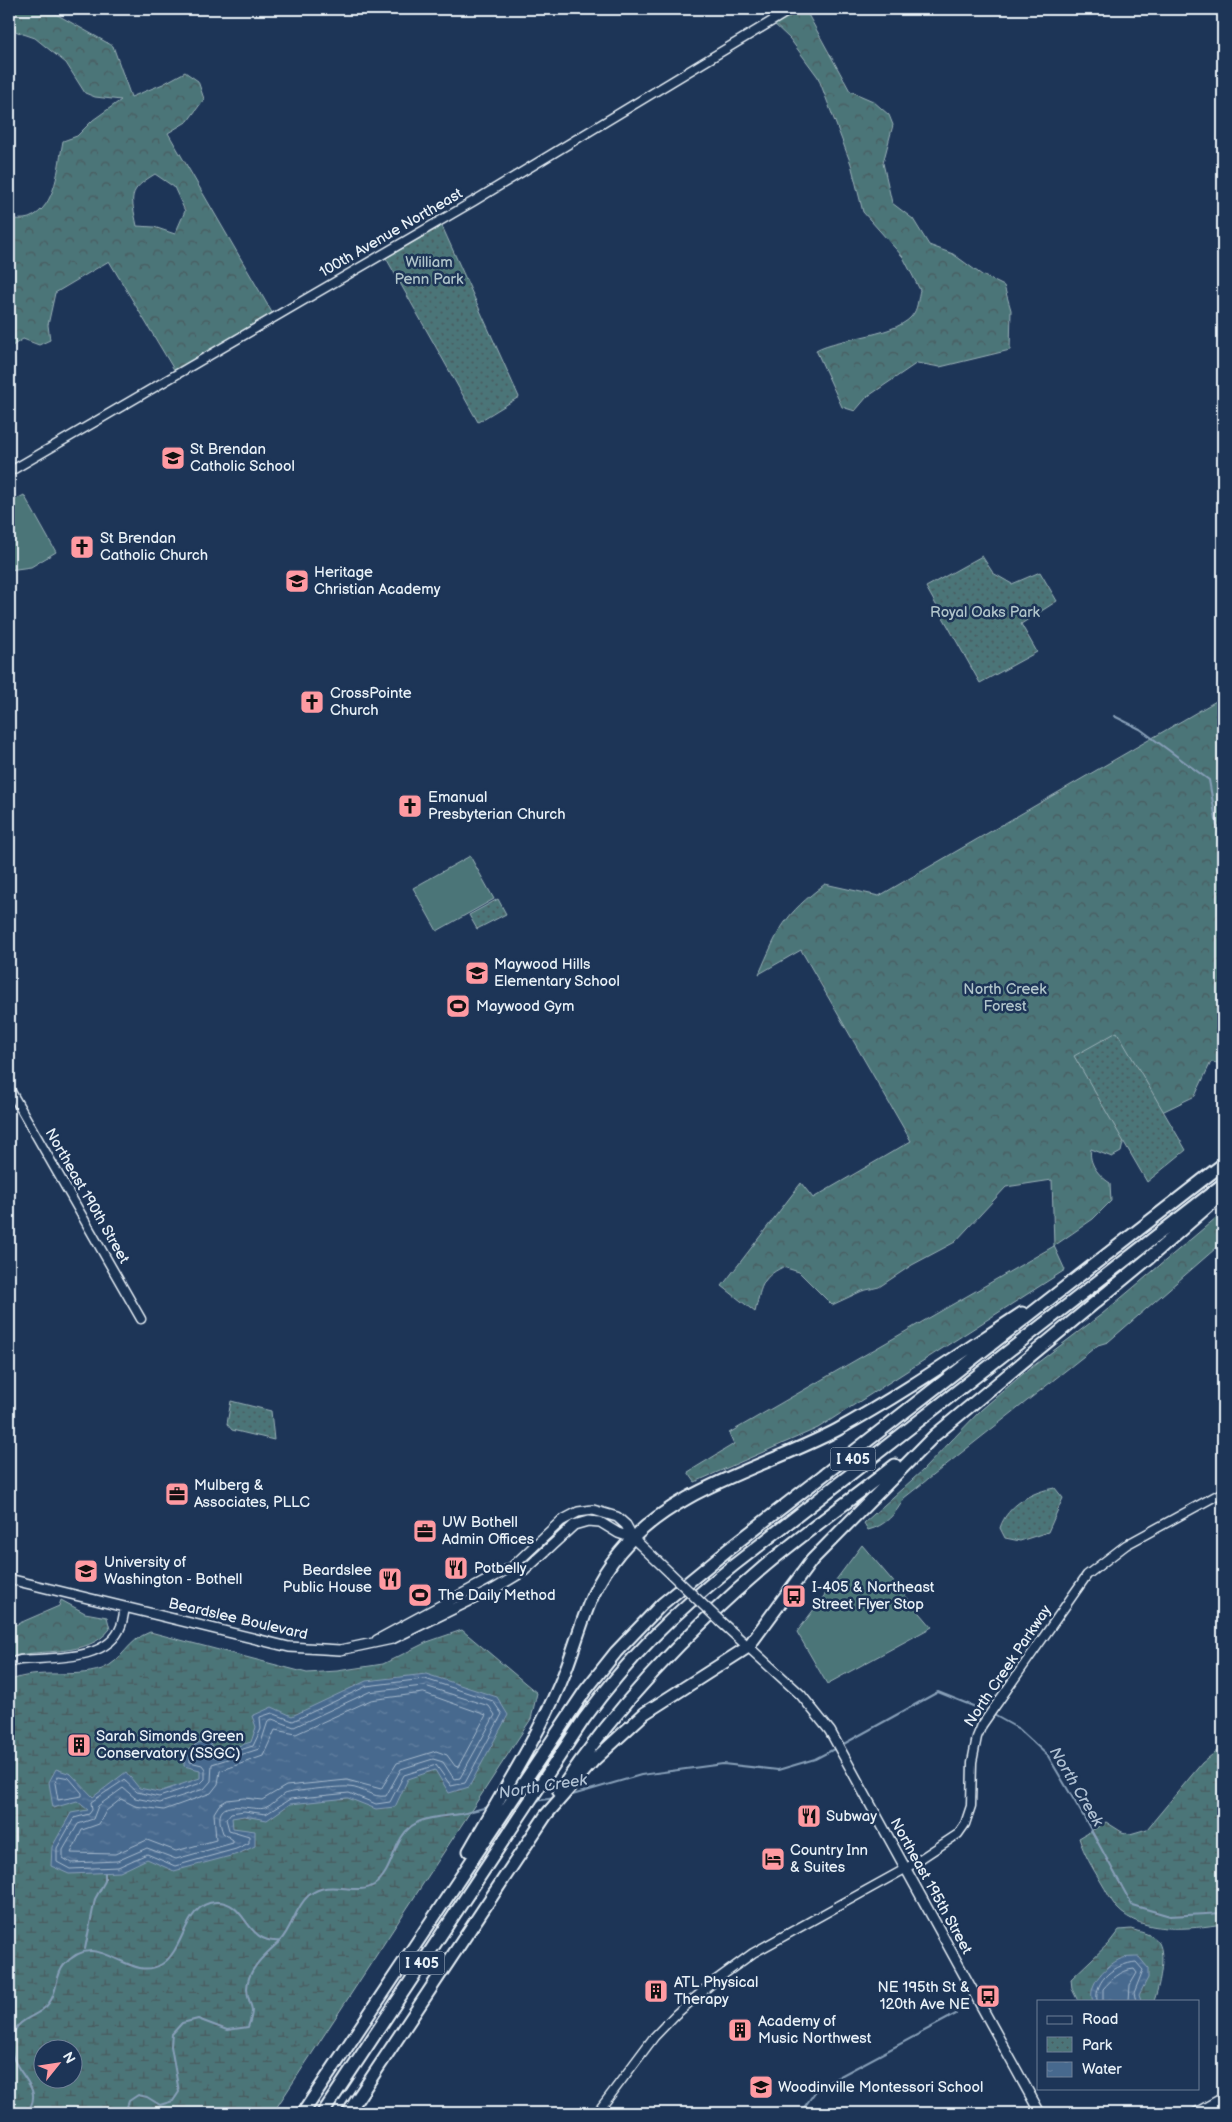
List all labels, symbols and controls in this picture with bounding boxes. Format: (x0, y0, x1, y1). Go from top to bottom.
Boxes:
street label: 100th Avenue Northeast (316, 184, 466, 282)
park label: William Penn Park (395, 253, 464, 289)
place label: St Brendan Catholic School (190, 440, 295, 476)
school or university icon: St Brendan Catholic School (160, 445, 186, 471)
place label: St Brendan Catholic Church (100, 529, 208, 565)
church icon: St Brendan Catholic Church (69, 534, 95, 560)
place label: Heritage Christian Academy (314, 563, 441, 599)
school or university icon: Heritage Christian Academy (284, 568, 310, 594)
park label: Royal Oaks Park (930, 603, 1041, 622)
place label: CrossPointe Church (330, 684, 412, 720)
church icon: CrossPointe Church (299, 689, 325, 715)
place label: Emanual Presbyterian Church (428, 788, 566, 824)
church icon: Emanual Presbyterian Church (397, 793, 423, 819)
place label: Maywood Hills Elementary School (494, 955, 620, 991)
school or university icon: Maywood Hills Elementary School (464, 960, 490, 986)
park label: North Creek Forest (963, 980, 1047, 1016)
sports icon: Maywood Gym (445, 993, 471, 1019)
place label: Maywood Gym (476, 997, 574, 1016)
street label: Northeast 190th Street (41, 1125, 134, 1267)
road number: I 405 (830, 1448, 876, 1470)
place label: Mulberg & Associates, PLLC (194, 1476, 310, 1512)
office icon: Mulberg & Associates, PLLC (164, 1481, 190, 1507)
place label: UW Bothell Admin Offices (442, 1513, 535, 1549)
office icon: UW Bothell Admin Offices (412, 1518, 438, 1544)
place label: University of Washington - Bothell (104, 1553, 242, 1589)
restaurant icon: Potbelly (443, 1555, 469, 1581)
school or university icon: University of Washington - Bothell (73, 1558, 99, 1584)
place label: Potbelly (474, 1559, 527, 1578)
place label: Beardslee Public House (283, 1561, 372, 1597)
restaurant icon: Beardslee Public House (377, 1566, 403, 1592)
place label: I-405 & Northeast Street Flyer Stop (812, 1578, 935, 1614)
sports icon: The Daily Method (407, 1582, 433, 1608)
bus stop icon: I-405 & Northeast Street Flyer Stop (781, 1583, 807, 1609)
place label: The Daily Method (438, 1586, 556, 1605)
street label: Beardslee Boulevard (167, 1594, 309, 1644)
street label: North Creek Parkway (960, 1601, 1056, 1730)
place label: Sarah Simonds Green Conservatory (SSGC) (96, 1727, 244, 1763)
building icon: Sarah Simonds Green Conservatory (SSGC) (66, 1732, 92, 1758)
water label: North Creek (1045, 1744, 1108, 1831)
water label: North Creek (497, 1770, 590, 1803)
restaurant icon: Subway (796, 1803, 822, 1829)
place label: Subway (826, 1807, 877, 1826)
street label: Northeast 195th Street (886, 1815, 977, 1958)
place label: Country Inn & Suites (790, 1841, 868, 1877)
hotel icon: Country Inn & Suites (760, 1846, 786, 1872)
road number: I 405 (400, 1952, 444, 1975)
place label: ATL Physical Therapy (674, 1973, 758, 2009)
building icon: ATL Physical Therapy (643, 1978, 669, 2004)
place label: NE 195th St & 120th Ave NE (877, 1978, 970, 2014)
bus stop icon: NE 195th St & 120th Ave NE (975, 1983, 1001, 2009)
legend (1037, 2000, 1200, 2090)
text: Road (1082, 2010, 1118, 2029)
place label: Academy of Music Northwest (758, 2012, 872, 2048)
building icon: Academy of Music Northwest (727, 2017, 753, 2043)
text: Park (1082, 2036, 1113, 2055)
north arrow (32, 2040, 82, 2090)
text: N (59, 2049, 79, 2067)
text: Water (1082, 2060, 1122, 2079)
school or university icon: Woodinville Montessori School (748, 2074, 774, 2100)
place label: Woodinville Montessori School (778, 2078, 983, 2097)

